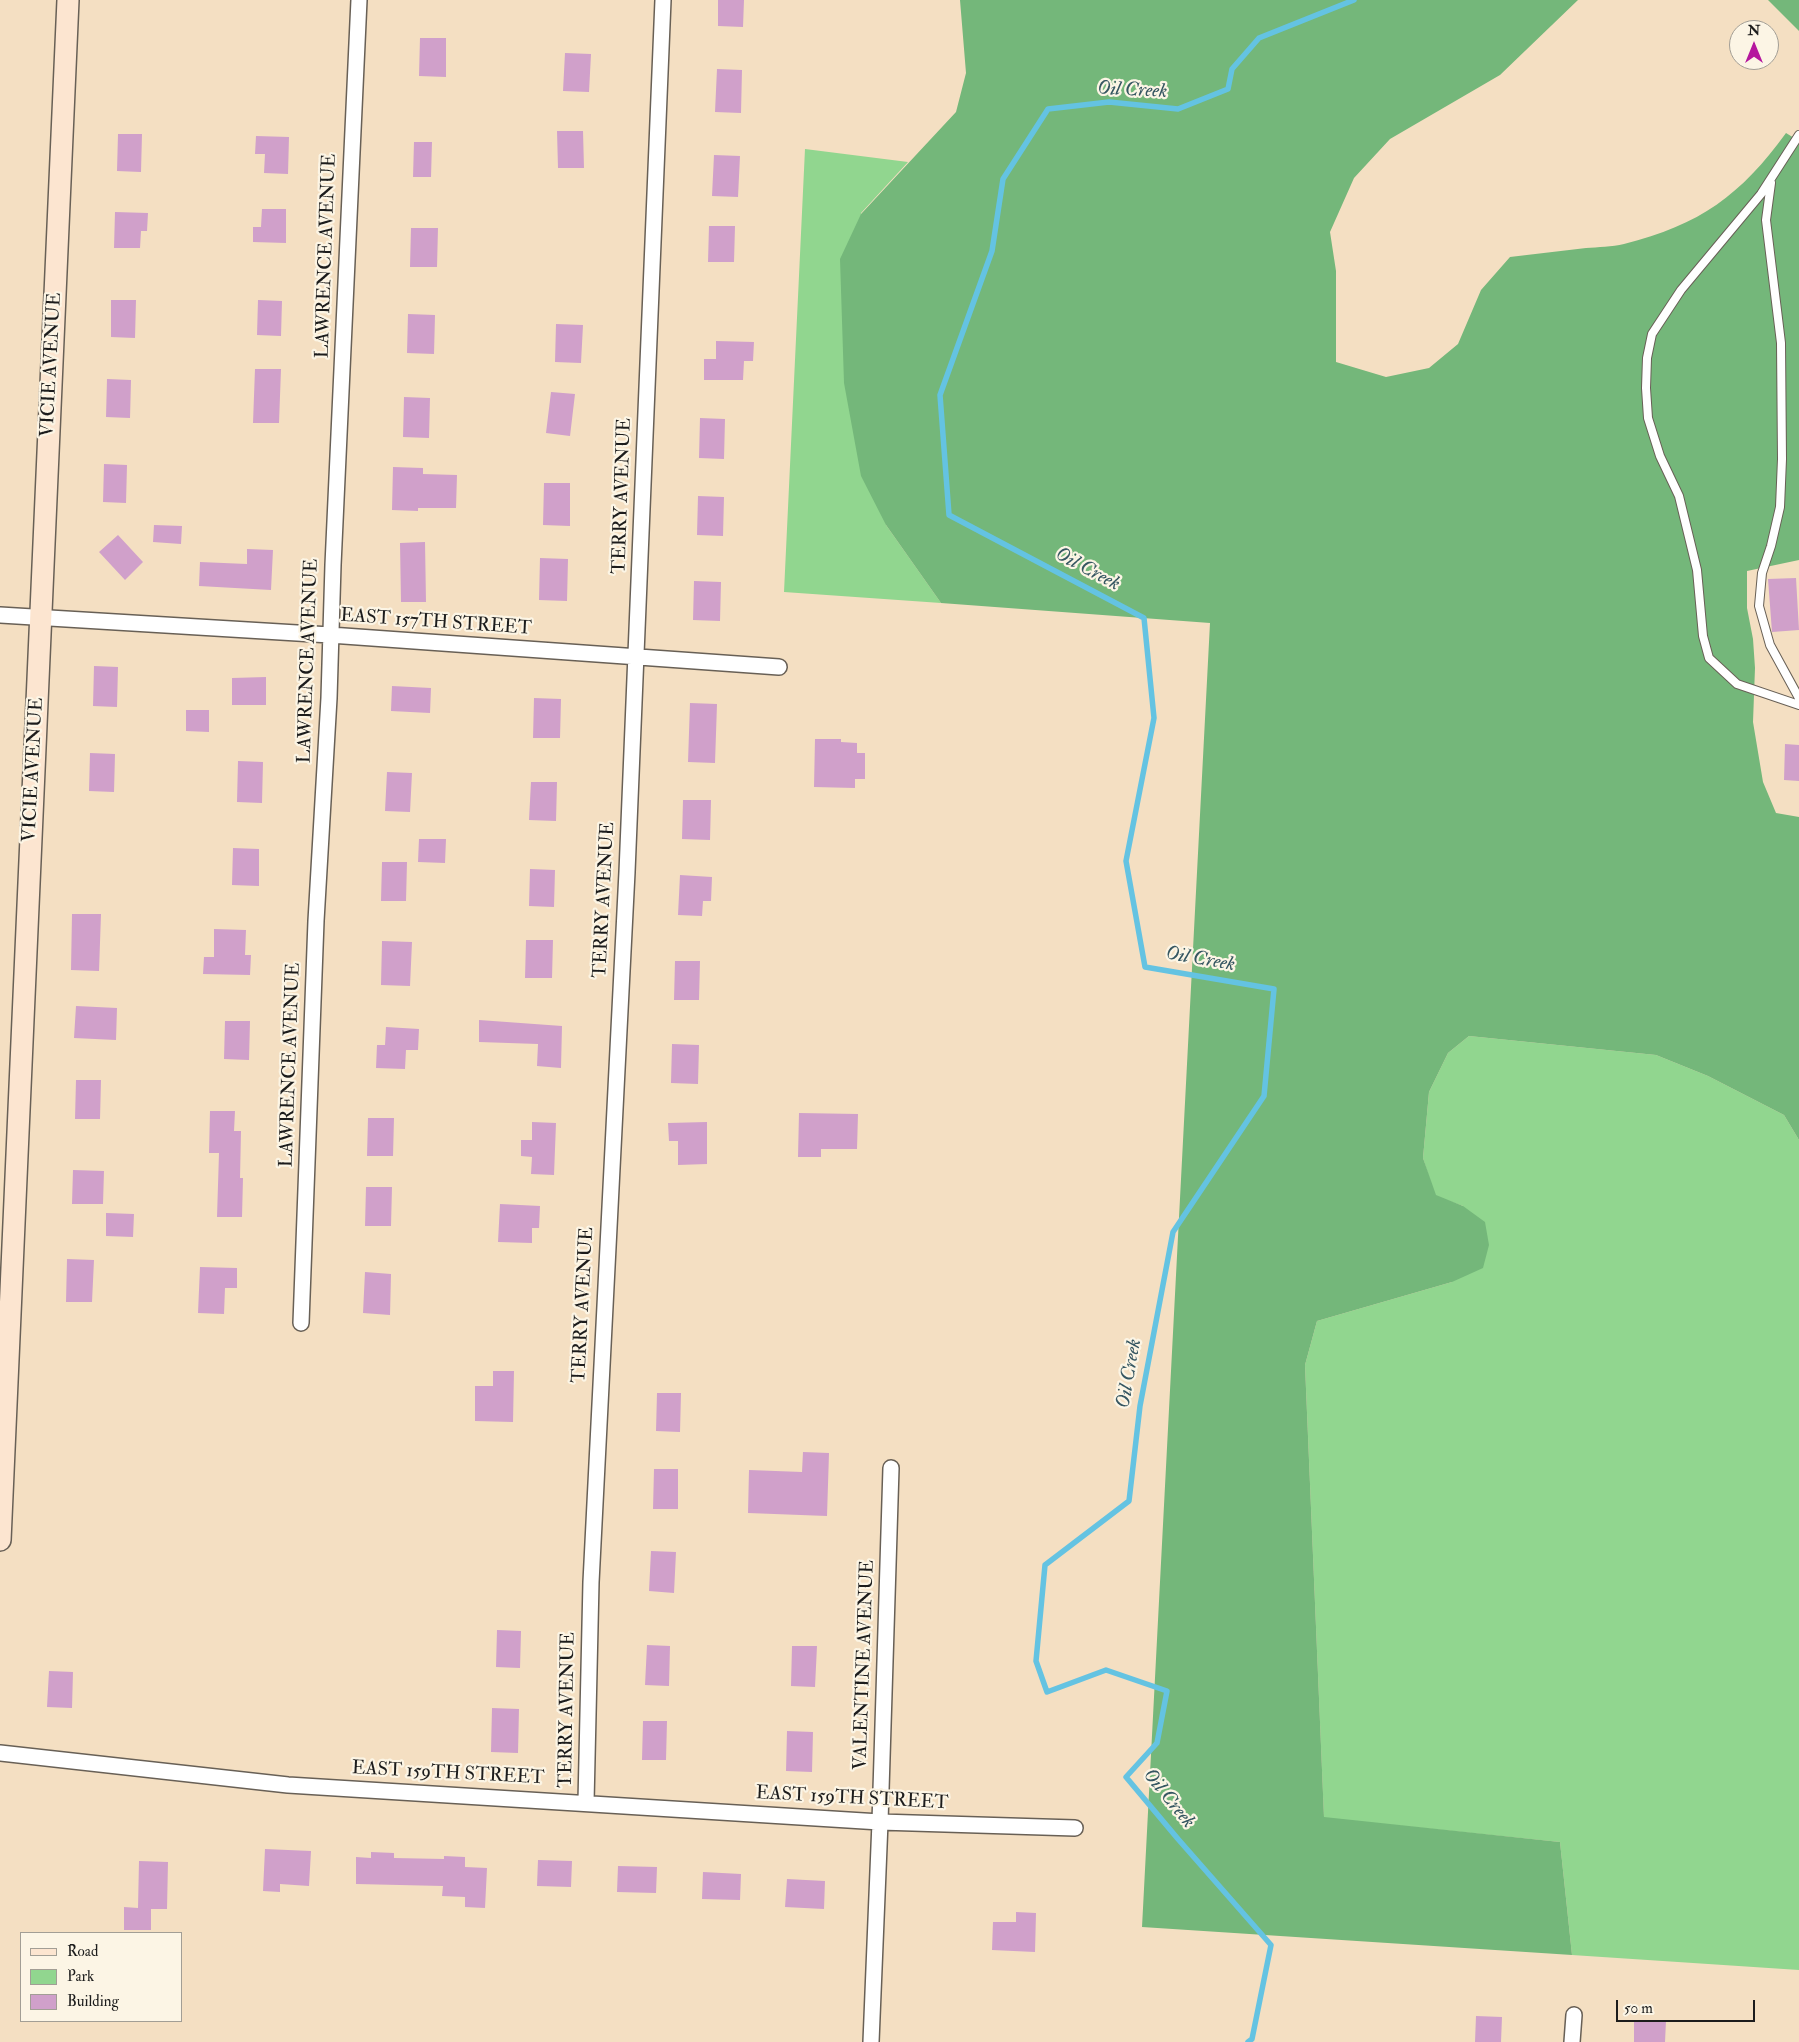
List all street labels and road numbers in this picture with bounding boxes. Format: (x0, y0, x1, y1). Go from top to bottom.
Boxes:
street label: LAWRENCE AVENUE (312, 153, 342, 359)
street label: VICIE AVENUE (37, 292, 67, 438)
street label: TERRY AVENUE (609, 418, 637, 574)
street label: LAWRENCE AVENUE (294, 558, 324, 764)
street label: EAST 157TH STREET (340, 605, 532, 641)
street label: VICIE AVENUE (19, 697, 49, 843)
street label: TERRY AVENUE (590, 821, 620, 979)
street label: LAWRENCE AVENUE (276, 962, 306, 1168)
street label: TERRY AVENUE (569, 1226, 599, 1384)
street label: VALENTINE AVENUE (850, 1560, 880, 1770)
street label: TERRY AVENUE (555, 1632, 581, 1788)
street label: EAST 159TH STREET (351, 1758, 545, 1790)
street label: EAST 159TH STREET (755, 1783, 949, 1815)

